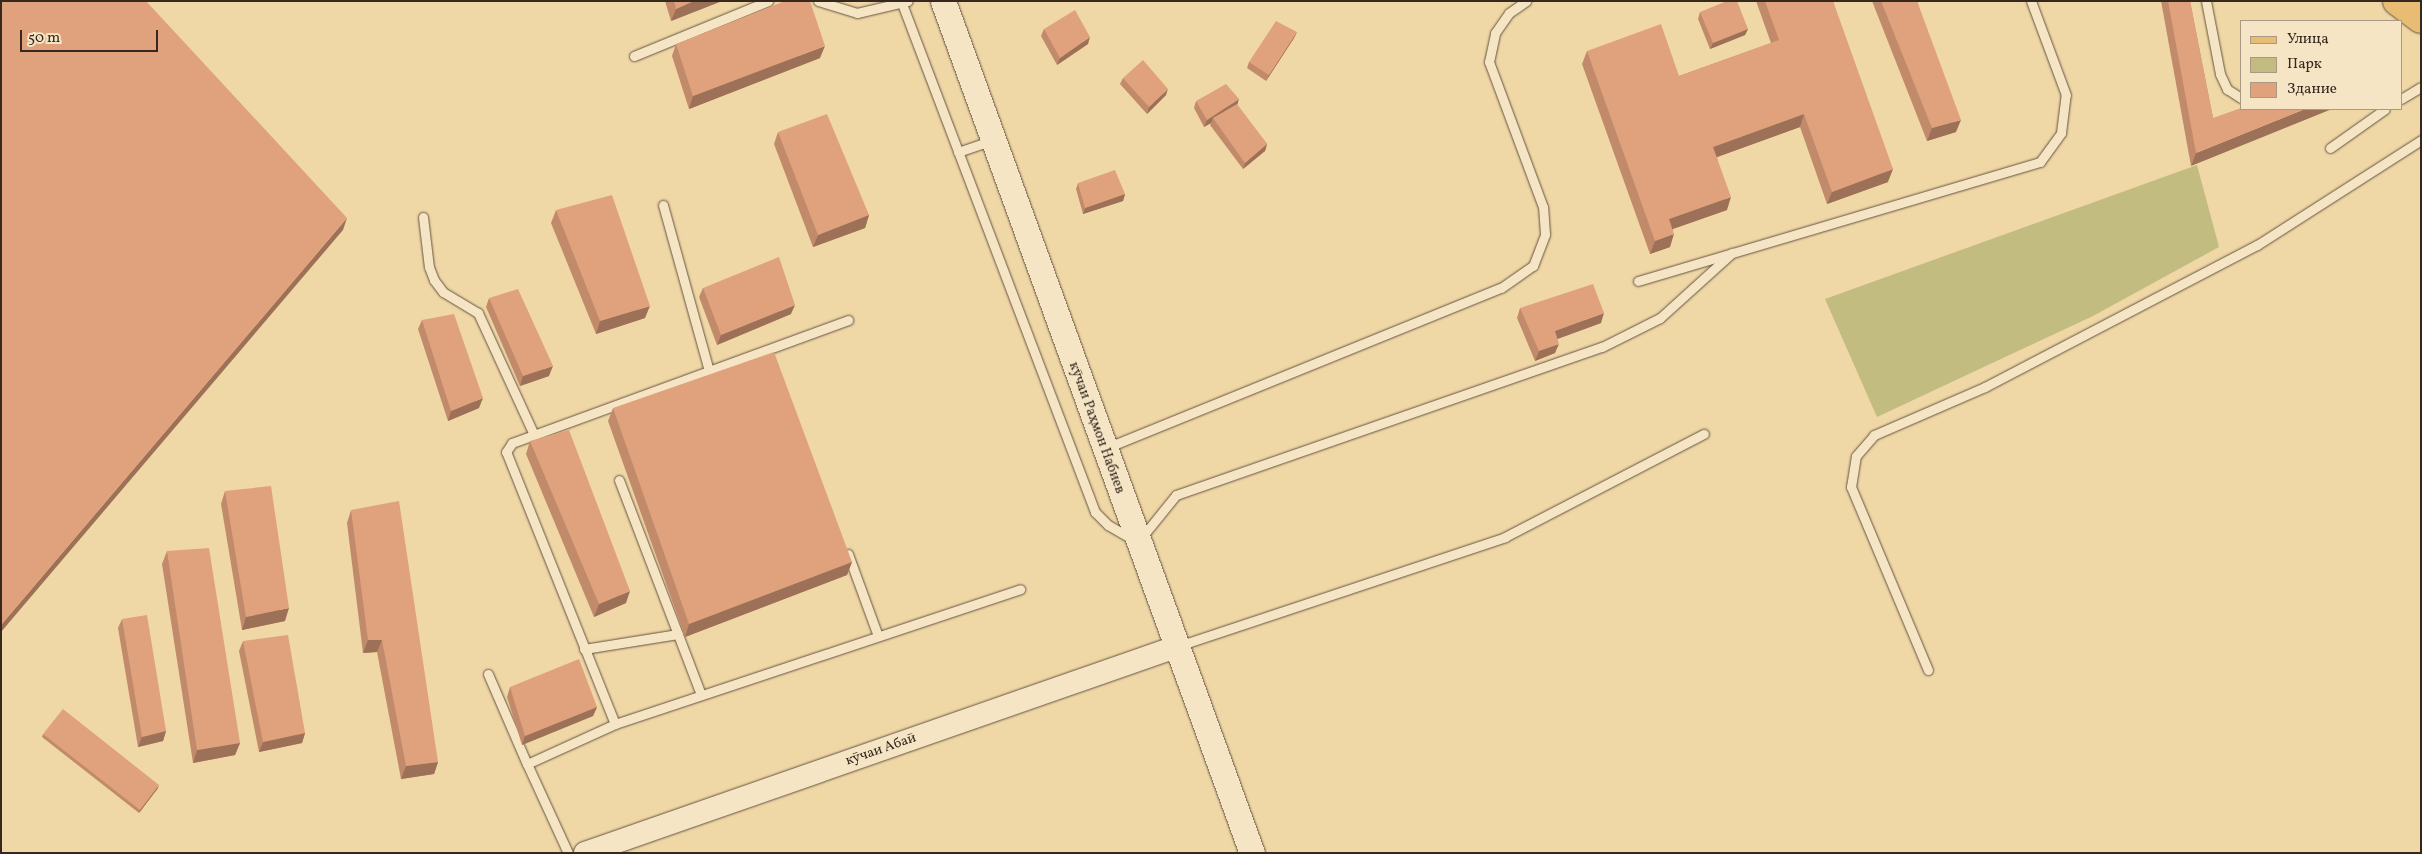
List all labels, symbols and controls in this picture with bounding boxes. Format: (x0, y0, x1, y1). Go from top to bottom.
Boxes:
scale bar (22, 20, 160, 52)
legend (2240, 20, 2402, 110)
text: 50 m (28, 28, 60, 49)
text: Улица (2287, 29, 2329, 50)
text: Парк (2287, 54, 2322, 75)
text: Здание (2287, 79, 2337, 100)
street label: кӯчаи Раҳмон Набиев (1064, 360, 1128, 496)
street label: кӯчаи Абаӣ (843, 730, 919, 770)

